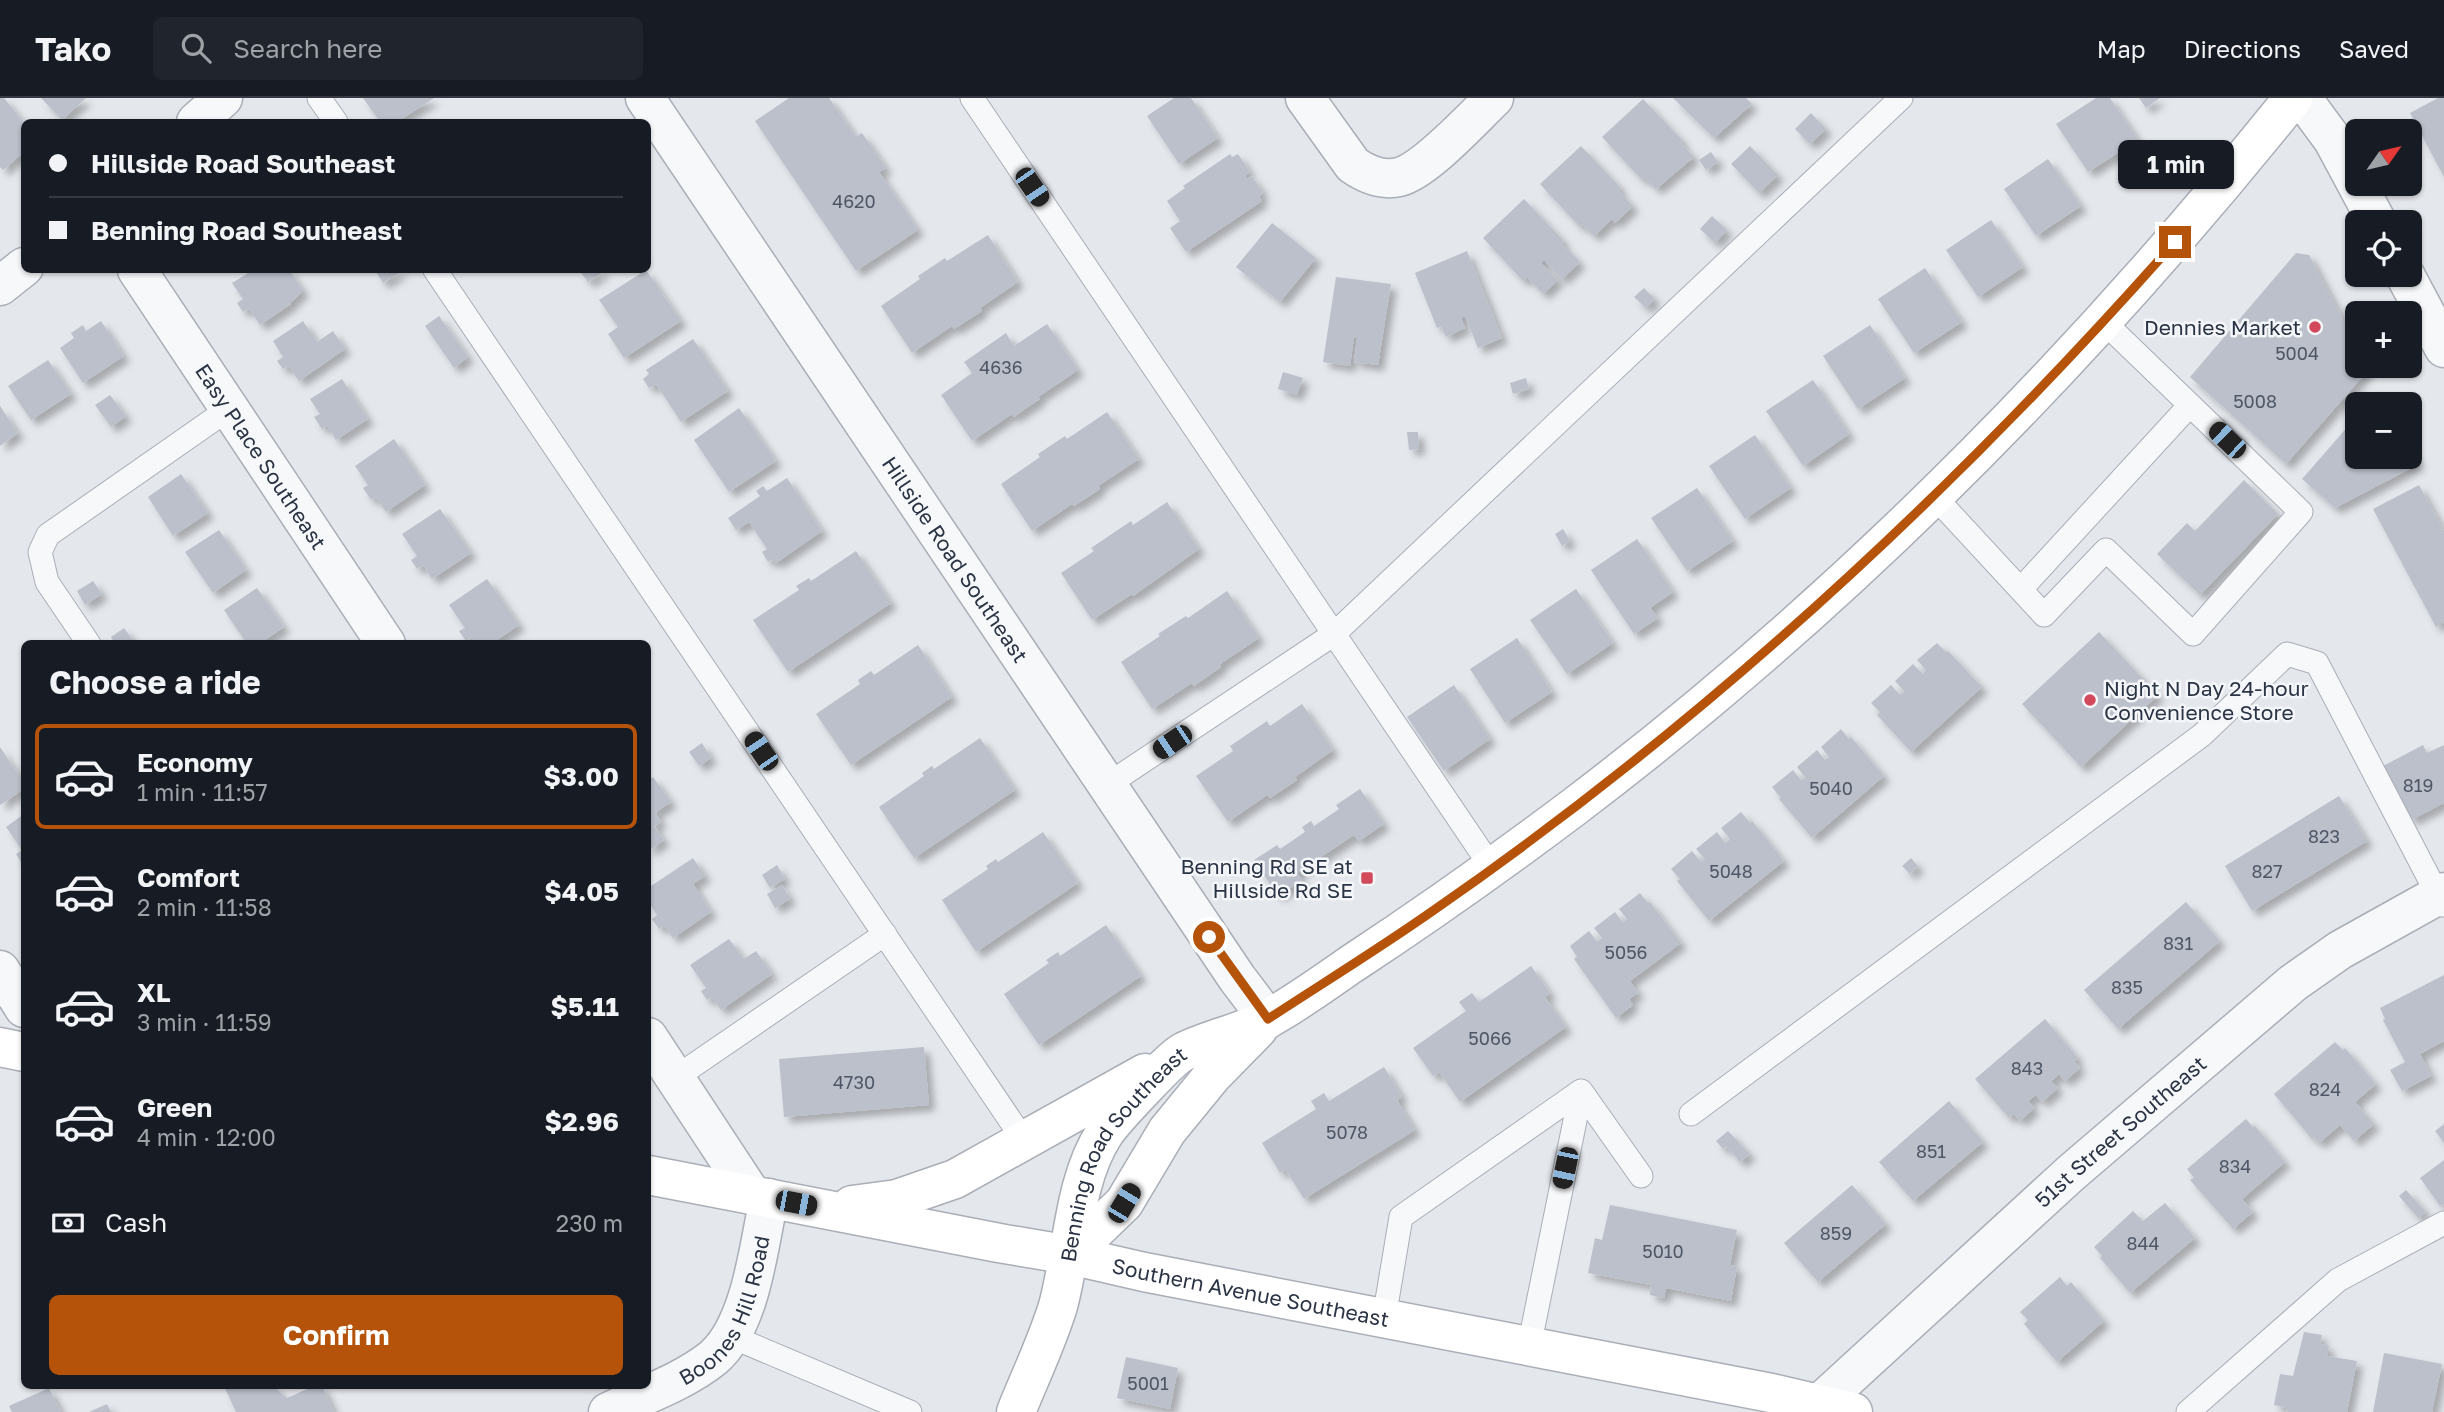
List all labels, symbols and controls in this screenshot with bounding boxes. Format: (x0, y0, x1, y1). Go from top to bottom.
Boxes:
search box (153, 17, 643, 80)
text: Tako (35, 29, 111, 68)
icon: search (177, 29, 215, 67)
text: Search here (233, 33, 382, 64)
text: Map (2097, 34, 2146, 63)
text: Directions (2184, 34, 2301, 63)
text: Saved (2339, 34, 2409, 63)
north arrow (2345, 119, 2422, 196)
map controls (2345, 119, 2422, 469)
callout: 1 min (2117, 141, 2233, 190)
text: Hillside Road Southeast (91, 148, 396, 179)
text: 1 min (2147, 150, 2205, 178)
car (1012, 164, 1053, 210)
house number: 4620 (832, 190, 876, 212)
button: locate (2345, 210, 2422, 287)
text: Benning Road Southeast (91, 215, 402, 246)
route end (2159, 226, 2191, 258)
button: + (2345, 301, 2422, 378)
place label: Dennies Market (2144, 314, 2301, 340)
marker: Dennies Market (2307, 319, 2323, 335)
house number: 5004 (2275, 342, 2319, 364)
house number: 4636 (979, 356, 1023, 378)
street label: Easy Place Southeast (190, 359, 332, 554)
house number: 5008 (2233, 390, 2277, 412)
button: − (2345, 392, 2422, 469)
car (2205, 418, 2250, 462)
street label: Hillside Road Southeast (877, 451, 1034, 667)
text: Choose a ride (49, 663, 261, 701)
place label: Night N Day 24-hour Convenience Store (2104, 675, 2309, 725)
marker: Night N Day 24-hour Convenience Store (2082, 692, 2098, 708)
car (1149, 722, 1196, 762)
car (741, 728, 782, 774)
icon: car (53, 745, 116, 808)
text: Economy (137, 747, 253, 778)
text: $3.00 (544, 761, 619, 792)
house number: 819 (2403, 774, 2433, 796)
house number: 5040 (1809, 777, 1853, 799)
text: 1 min · 11:57 (137, 778, 268, 806)
house number: 823 (2308, 825, 2340, 847)
place label: Benning Rd SE at Hillside Rd SE (1180, 853, 1353, 903)
icon: car (53, 860, 116, 923)
house number: 5048 (1709, 860, 1753, 882)
house number: 827 (2252, 860, 2282, 882)
text: Comfort (137, 862, 240, 893)
marker: Benning Rd SE at Hillside Rd SE (1359, 870, 1375, 886)
text: $4.05 (544, 876, 619, 907)
text: 2 min · 11:58 (137, 893, 272, 921)
route start (1193, 921, 1225, 953)
house number: 831 (2163, 932, 2193, 954)
house number: 5056 (1605, 941, 1647, 963)
icon: car (53, 975, 116, 1038)
house number: 835 (2111, 976, 2143, 998)
text: XL (137, 977, 171, 1008)
text: $5.11 (551, 991, 619, 1022)
text: 3 min · 11:59 (137, 1008, 272, 1036)
house number: 5066 (1468, 1027, 1512, 1049)
street label: Benning Road Southeast (1055, 1040, 1192, 1264)
street label: 51st Street Southeast (2029, 1050, 2211, 1213)
house number: 843 (2011, 1057, 2043, 1079)
house number: 4730 (833, 1071, 875, 1093)
house number: 824 (2309, 1078, 2341, 1100)
icon: car (53, 1090, 116, 1153)
text: Green (137, 1092, 212, 1123)
text: $2.96 (544, 1106, 619, 1137)
house number: 5078 (1326, 1121, 1368, 1143)
text: 4 min · 12:00 (137, 1123, 276, 1151)
house number: 851 (1916, 1140, 1946, 1162)
car (1551, 1145, 1580, 1191)
house number: 834 (2219, 1155, 2251, 1177)
car (1105, 1180, 1144, 1226)
car (774, 1189, 819, 1217)
icon: cash (49, 1204, 87, 1242)
text: Cash (105, 1207, 167, 1238)
text: 230 m (556, 1209, 623, 1237)
house number: 859 (1820, 1222, 1852, 1244)
house number: 844 (2127, 1232, 2159, 1254)
street label: Boones Hill Road (674, 1233, 775, 1390)
house number: 5010 (1642, 1240, 1684, 1262)
street label: Southern Avenue Southeast (1110, 1252, 1391, 1332)
button: Confirm (49, 1295, 623, 1375)
house number: 5001 (1127, 1372, 1169, 1394)

